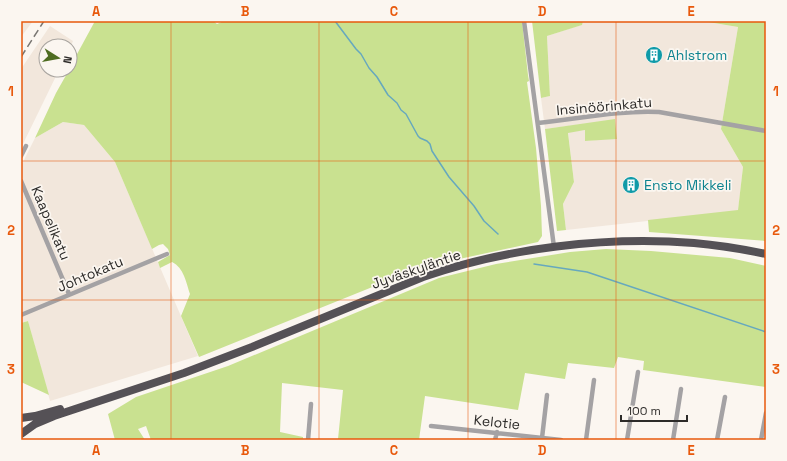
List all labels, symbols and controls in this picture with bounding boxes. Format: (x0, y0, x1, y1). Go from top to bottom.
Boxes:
text: A (92, 3, 101, 20)
text: B (241, 3, 250, 20)
text: C (390, 3, 398, 20)
text: D (538, 3, 547, 20)
text: E (687, 3, 695, 20)
north arrow (38, 38, 78, 78)
building icon: Ahlstrom (644, 45, 664, 65)
place label: Ahlstrom (667, 46, 727, 64)
text: N (60, 55, 75, 65)
text: 1 (8, 83, 14, 100)
text: 1 (773, 83, 779, 100)
street label: Insinöörinkatu (555, 93, 653, 119)
building icon: Ensto Mikkeli (621, 175, 641, 195)
place label: Ensto Mikkeli (644, 176, 732, 194)
street label: Kaapelikatu (27, 183, 75, 263)
text: 2 (7, 222, 15, 239)
text: 2 (772, 222, 780, 239)
street label: Jyväskyläntie (369, 245, 463, 293)
street label: Johtokatu (54, 252, 126, 296)
text: 3 (7, 361, 15, 378)
text: 3 (772, 361, 780, 378)
scale bar (621, 397, 687, 423)
text: 100 m (627, 403, 661, 419)
street label: Kelotie (473, 411, 521, 433)
text: A (92, 442, 101, 459)
text: B (241, 442, 250, 459)
text: C (390, 442, 398, 459)
text: D (538, 442, 547, 459)
text: E (687, 442, 695, 459)

